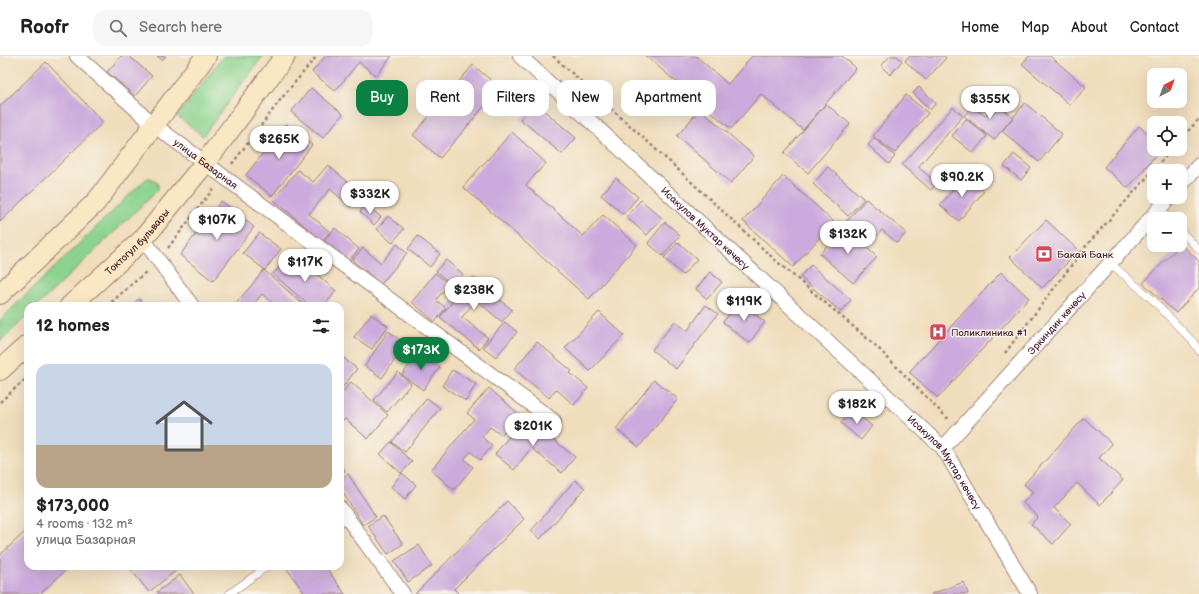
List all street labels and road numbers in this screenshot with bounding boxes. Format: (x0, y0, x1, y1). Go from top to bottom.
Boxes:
street label: улица Базарная (171, 137, 240, 192)
street label: Исакулов Муктар көчөсү (658, 185, 752, 273)
street label: Токтогул бульвары (103, 207, 172, 278)
street label: Эркиндик көчөсү (1025, 289, 1089, 357)
street label: Исакулов Муктар көчөсү (905, 413, 983, 512)

